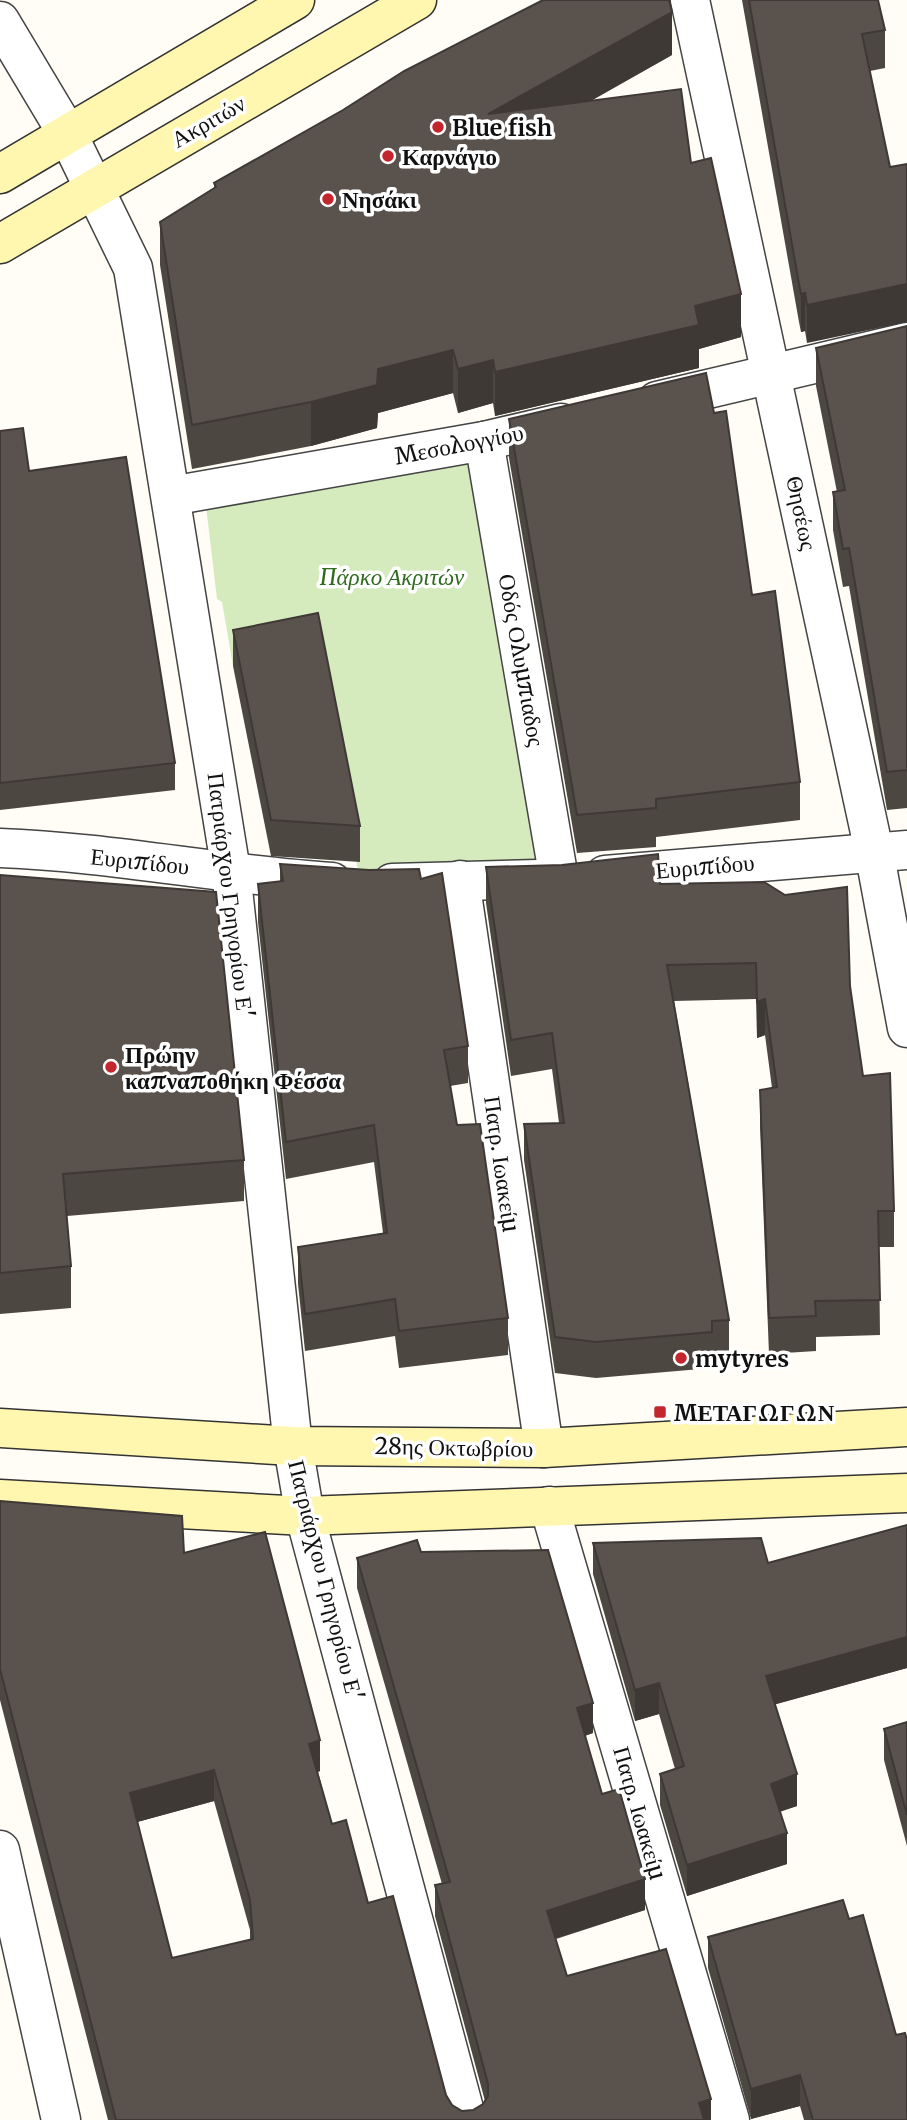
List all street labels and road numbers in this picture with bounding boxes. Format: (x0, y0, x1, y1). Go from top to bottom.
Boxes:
street label: Ακριτών (166, 88, 250, 154)
street label: Μεσολογγίου (392, 417, 526, 471)
street label: Θησέως (780, 473, 824, 553)
street label: Οδός Ολυμπιαδος (493, 571, 551, 749)
street label: Πατριάρχου Γρηγορίου Ε' (202, 771, 260, 1019)
street label: Ευριπίδου (89, 841, 191, 881)
street label: Ευριπίδου (654, 847, 756, 885)
street label: Πατρ. Ιωακείμ (478, 1094, 526, 1234)
street label: 28ης Οκτωβρίου (375, 1431, 533, 1463)
street label: Πατριάρχου Γρηγορίου Ε' (282, 1457, 370, 1703)
street label: Πατρ. Ιωακείμ (607, 1743, 673, 1883)

